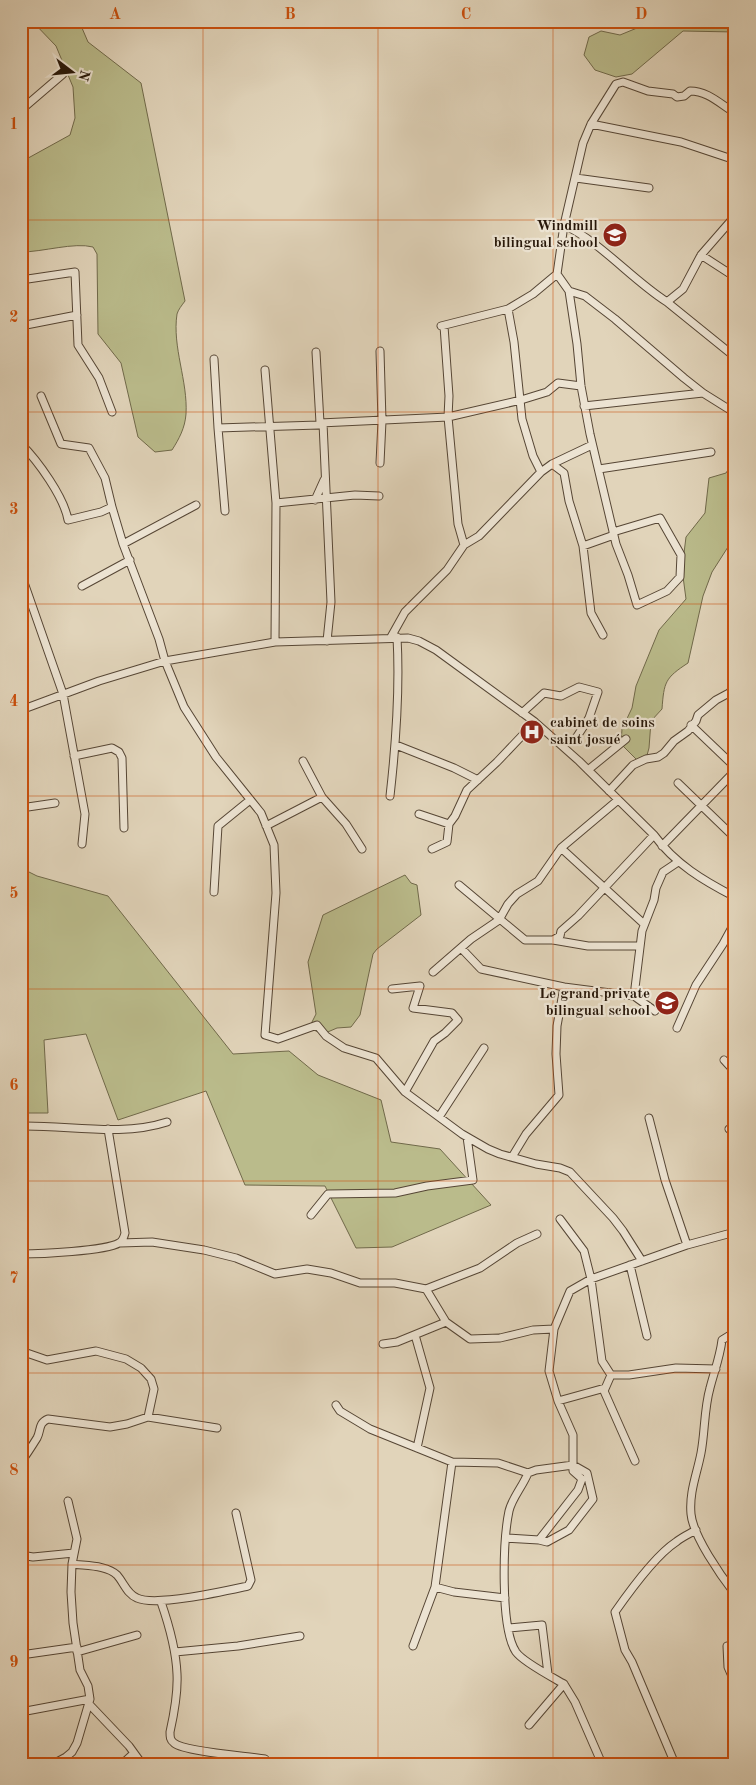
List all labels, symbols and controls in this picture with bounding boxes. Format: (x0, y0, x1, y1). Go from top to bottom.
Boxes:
text: A (109, 7, 121, 23)
text: B (284, 7, 296, 23)
text: C (461, 7, 471, 23)
text: D (635, 7, 647, 23)
north arrow (48, 48, 98, 98)
text: N (75, 68, 92, 83)
text: 1 (9, 117, 19, 133)
place label: Windmill bilingual school (494, 219, 598, 251)
school or university icon: Windmill bilingual school (602, 222, 628, 248)
text: 2 (9, 310, 19, 326)
text: 3 (9, 502, 19, 518)
text: 4 (9, 694, 19, 710)
place label: cabinet de soins saint josué (550, 716, 655, 748)
hospital icon: cabinet de soins saint josué (519, 719, 545, 745)
text: 5 (9, 886, 19, 902)
place label: Le grand private bilingual school (539, 987, 650, 1019)
school or university icon: Le grand private bilingual school (654, 990, 680, 1016)
text: 6 (9, 1078, 19, 1094)
text: 7 (9, 1271, 19, 1287)
text: 8 (9, 1463, 19, 1479)
text: 9 (9, 1655, 19, 1671)

